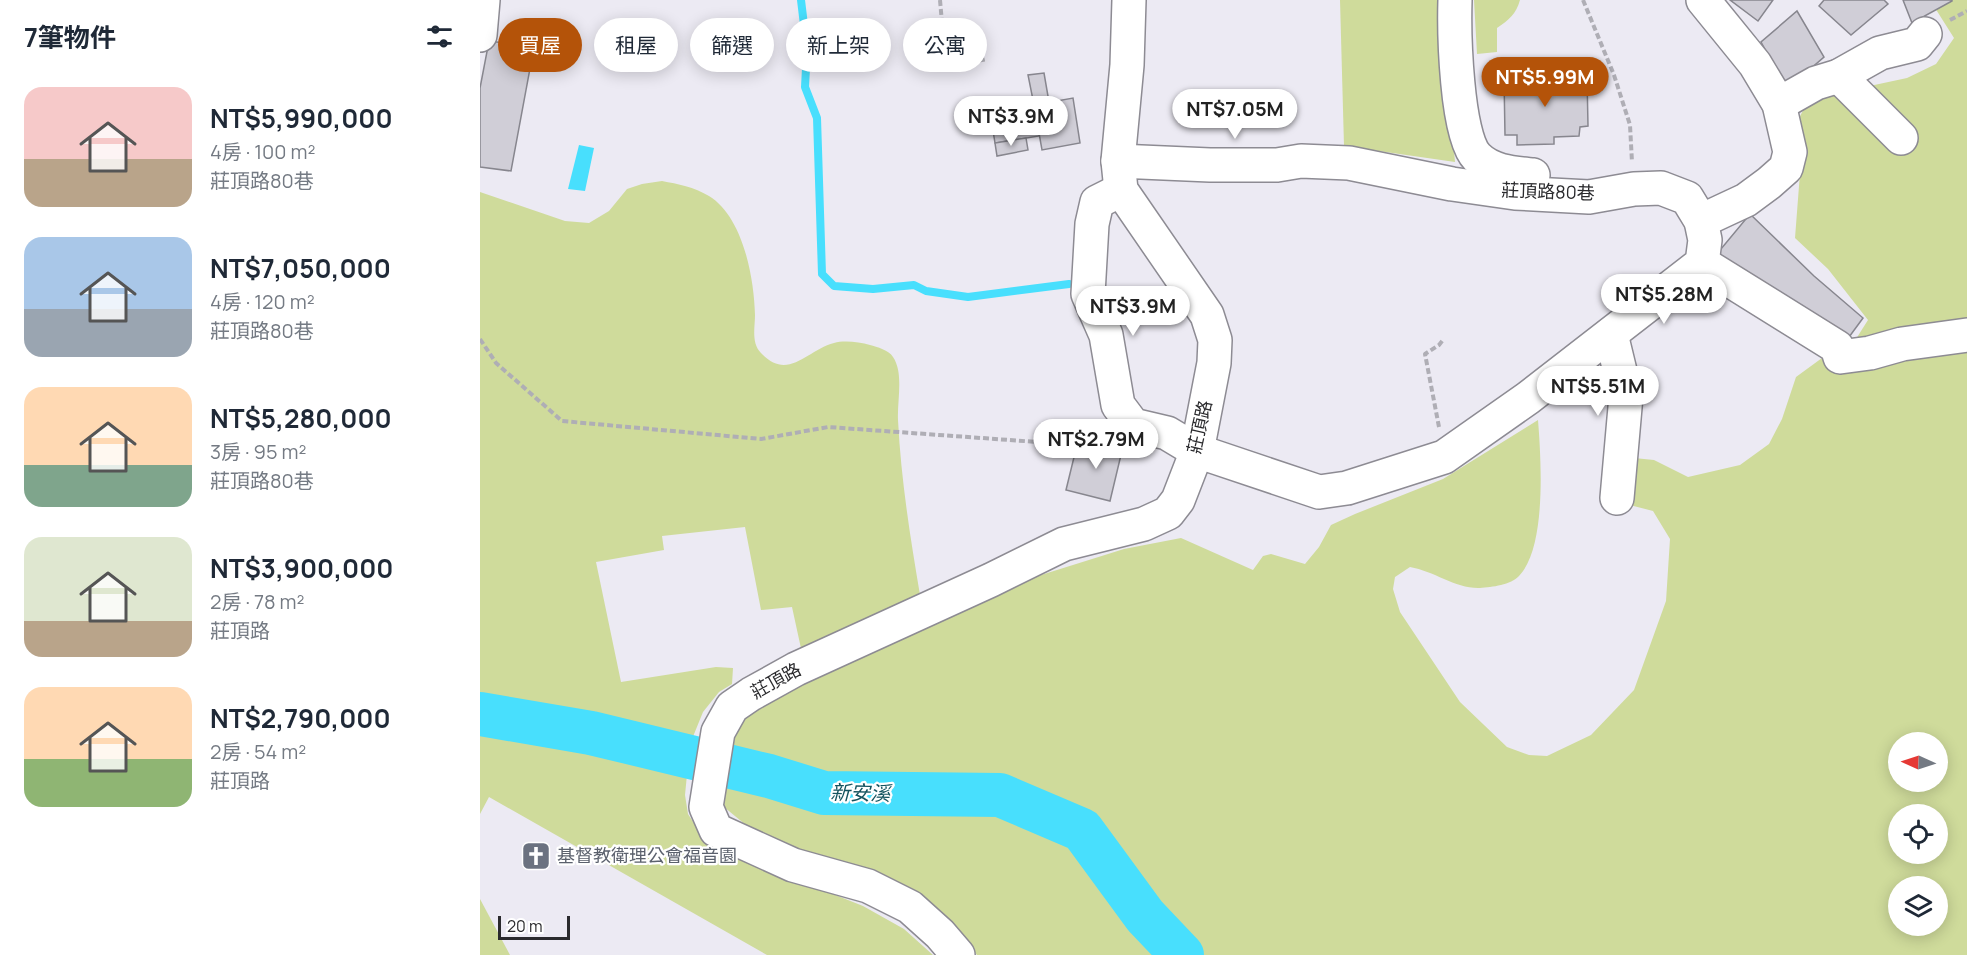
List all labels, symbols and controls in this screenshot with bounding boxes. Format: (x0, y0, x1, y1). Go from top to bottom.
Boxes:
chip: 買屋 (498, 18, 582, 72)
chip: 租屋 (594, 18, 678, 72)
chip: 篩選 (690, 18, 774, 72)
chip: 新上架 (786, 18, 891, 72)
chip: 公寓 (903, 18, 987, 72)
text: 7筆物件 (24, 19, 116, 55)
icon: filters (423, 20, 456, 53)
pin: NT$5.99M (1483, 57, 1607, 108)
text: NT$5.99M (1496, 63, 1594, 90)
pin: NT$7.05M (1173, 89, 1297, 140)
text: NT$7.05M (1186, 95, 1284, 122)
pin: NT$3.9M (956, 96, 1066, 147)
text: NT$5,990,000 (210, 100, 393, 136)
text: NT$3.9M (968, 102, 1054, 129)
icon: home (72, 111, 144, 183)
text: 4房 · 100 m² (210, 138, 315, 165)
text: 莊頂路80巷 (210, 167, 314, 194)
street label: 莊頂路80巷 (1501, 177, 1595, 205)
text: NT$7,050,000 (210, 250, 391, 286)
icon: home (72, 261, 144, 333)
pin: NT$5.28M (1602, 274, 1726, 325)
text: NT$5.28M (1615, 280, 1713, 307)
pin: NT$3.9M (1078, 286, 1188, 337)
text: 4房 · 120 m² (210, 288, 315, 315)
text: NT$3.9M (1090, 292, 1176, 319)
text: 莊頂路80巷 (210, 317, 314, 344)
pin: NT$5.51M (1536, 366, 1660, 417)
text: NT$5.51M (1551, 372, 1645, 399)
street label: 莊頂路 (1181, 398, 1217, 456)
text: NT$5,280,000 (210, 400, 392, 436)
icon: home (72, 411, 144, 483)
pin: NT$2.79M (1034, 419, 1158, 470)
text: NT$2.79M (1047, 425, 1145, 452)
text: 3房 · 95 m² (210, 438, 307, 465)
text: 莊頂路80巷 (210, 467, 314, 494)
text: NT$3,900,000 (210, 550, 393, 586)
icon: home (72, 561, 144, 633)
text: 2房 · 78 m² (210, 588, 305, 615)
text: 莊頂路 (210, 617, 270, 644)
street label: 莊頂路 (746, 657, 805, 704)
text: NT$2,790,000 (210, 700, 391, 736)
icon: home (72, 711, 144, 783)
north arrow (1888, 732, 1948, 792)
map controls (1888, 732, 1948, 936)
text: 2房 · 54 m² (210, 738, 306, 765)
text: 莊頂路 (210, 767, 270, 794)
water label: 新安溪 (830, 778, 893, 807)
button: locate (1888, 804, 1948, 864)
church icon: 基督教衛理公會福音園 (520, 840, 552, 872)
place label: 基督教衛理公會福音園 (557, 843, 737, 867)
button: layers (1888, 876, 1948, 936)
scale bar (498, 913, 570, 940)
text: 20 m (507, 915, 543, 937)

